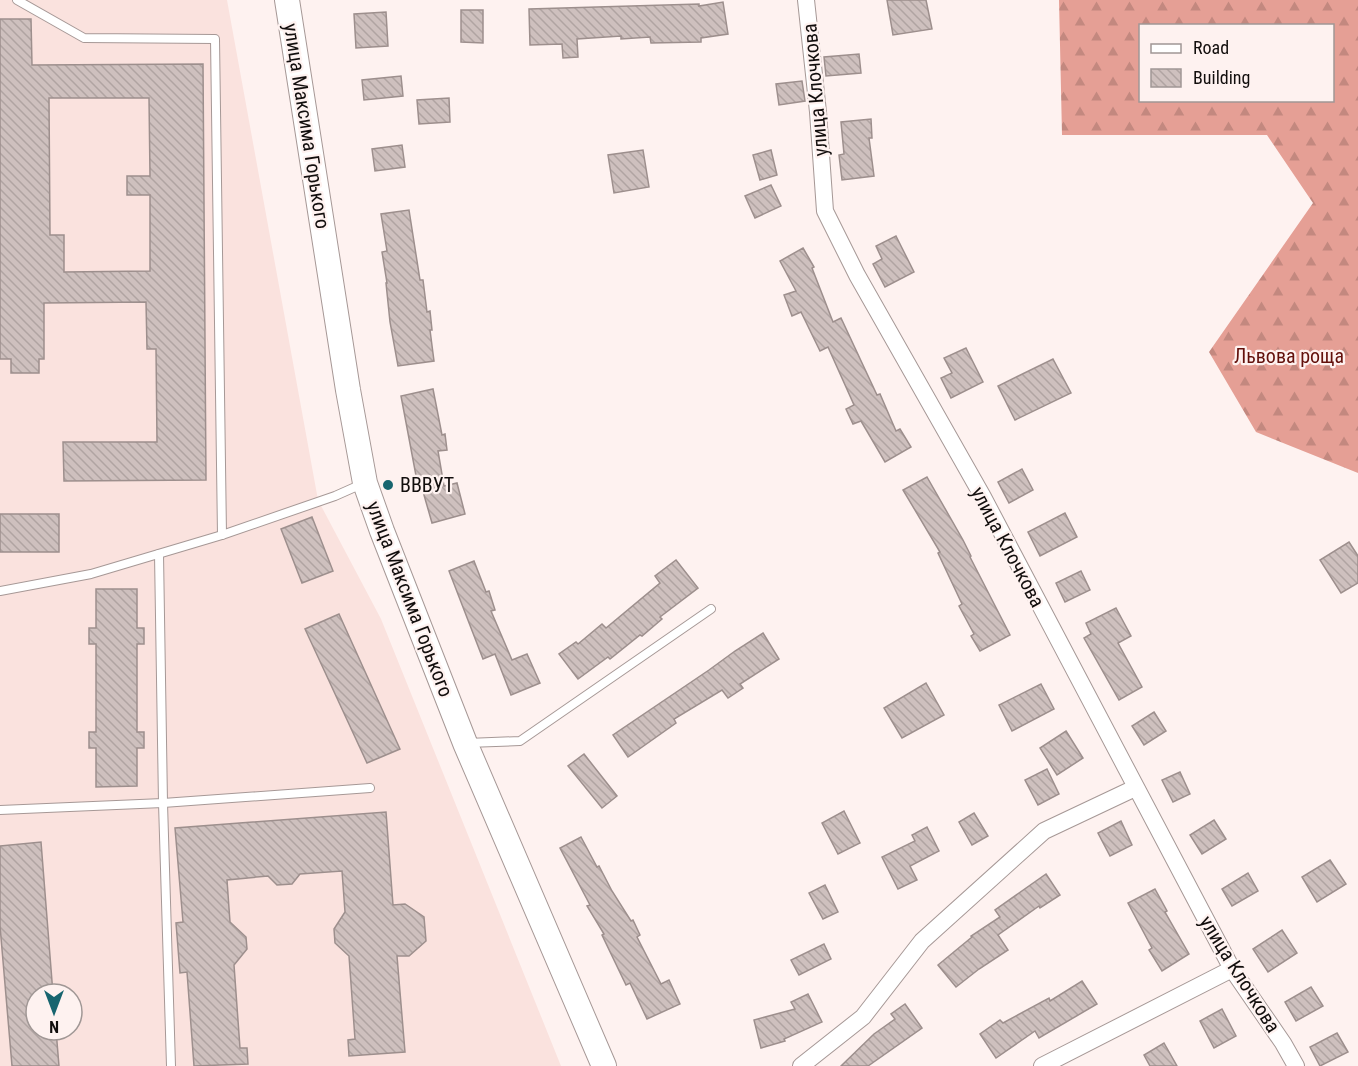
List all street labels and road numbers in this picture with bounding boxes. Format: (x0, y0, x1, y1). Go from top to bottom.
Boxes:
street label: улица Максима Горького (279, 22, 335, 230)
street label: улица Клочкова (797, 23, 833, 157)
street label: улица Клочкова (966, 483, 1050, 611)
street label: улица Максима Горького (362, 498, 458, 700)
street label: улица Клочкова (1195, 911, 1285, 1037)

